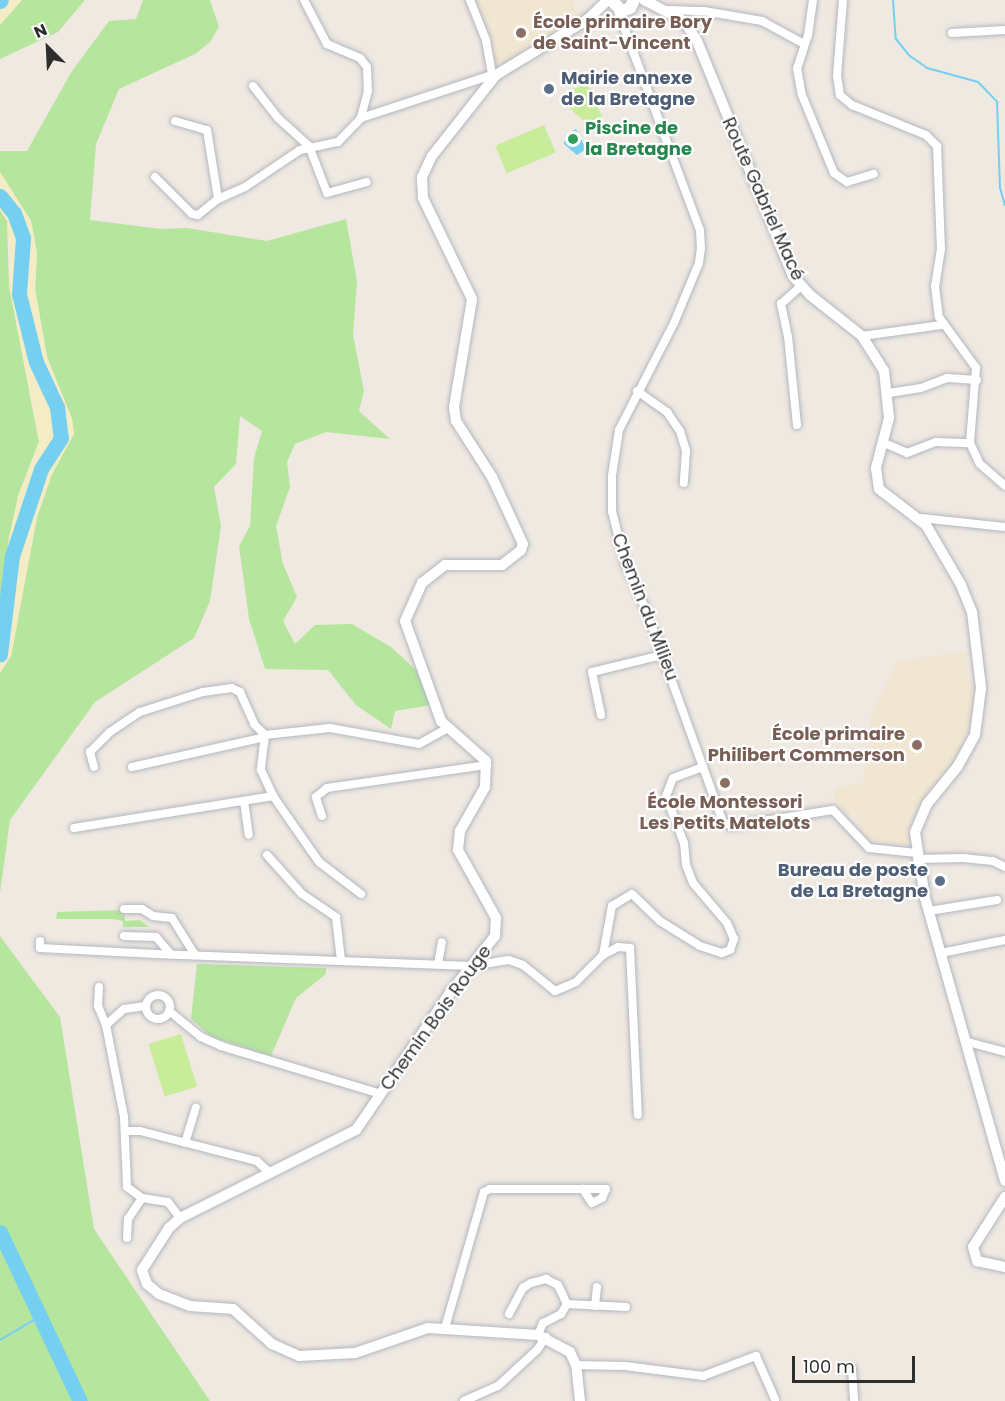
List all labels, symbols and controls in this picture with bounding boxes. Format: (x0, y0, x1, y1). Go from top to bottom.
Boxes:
place label: École primaire Bory de Saint-Vincent (533, 12, 712, 54)
north arrow (18, 18, 78, 78)
text: N (30, 18, 51, 44)
marker: École primaire Bory de Saint-Vincent (514, 26, 528, 40)
place label: Mairie annexe de la Bretagne (561, 68, 695, 110)
marker: Mairie annexe de la Bretagne (542, 82, 556, 96)
street label: Route Gabriel Macé (717, 114, 809, 284)
place label: Piscine de la Bretagne (585, 118, 692, 160)
marker: Piscine de la Bretagne (566, 132, 580, 146)
street label: Chemin du Milieu (607, 530, 683, 684)
place label: École primaire Philibert Commerson (708, 724, 905, 766)
marker: École primaire Philibert Commerson (910, 738, 924, 752)
marker: École Montessori Les Petits Matelots (718, 776, 732, 790)
place label: École Montessori Les Petits Matelots (640, 792, 810, 834)
place label: Bureau de poste de La Bretagne (778, 860, 928, 902)
marker: Bureau de poste de La Bretagne (933, 874, 947, 888)
street label: Chemin Bois Rouge (376, 941, 496, 1095)
scale bar (795, 1344, 918, 1382)
text: 100 m (803, 1354, 855, 1379)

